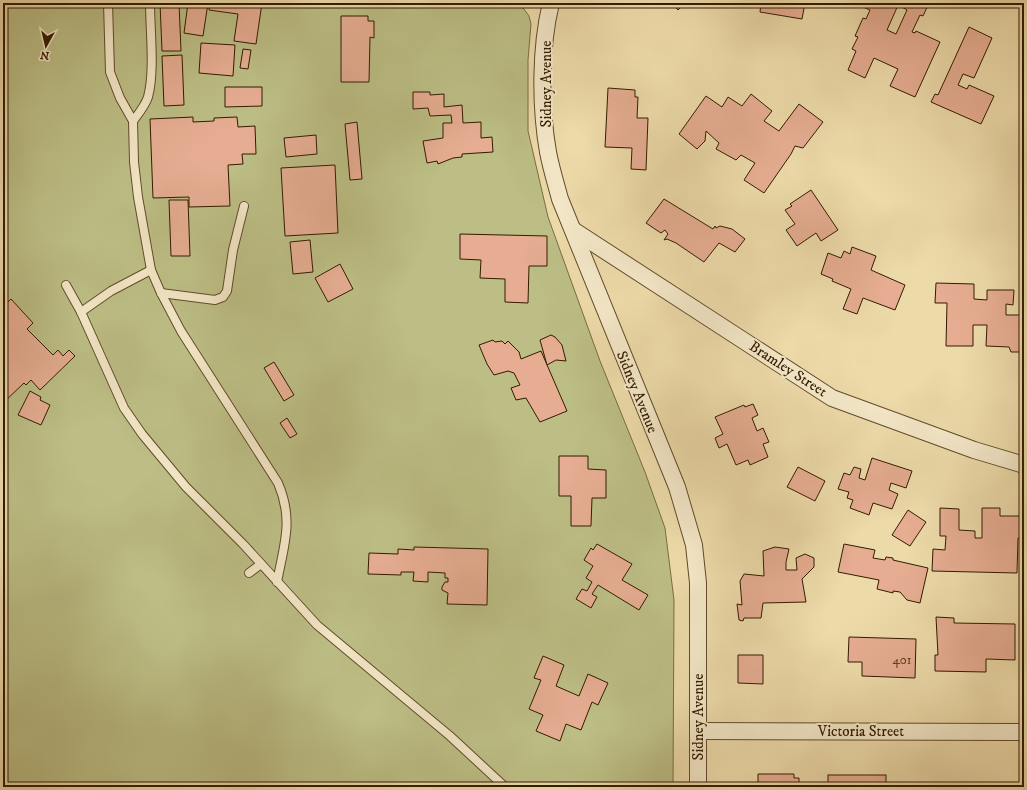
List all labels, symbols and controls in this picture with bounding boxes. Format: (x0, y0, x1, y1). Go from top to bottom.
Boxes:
north arrow (26, 26, 66, 66)
street label: Sidney Avenue (537, 41, 556, 127)
text: N (39, 47, 50, 62)
street label: Bramley Street (745, 337, 831, 401)
street label: Sidney Avenue (612, 348, 662, 436)
house number: 401 (892, 652, 912, 668)
street label: Sidney Avenue (689, 674, 708, 760)
street label: Victoria Street (817, 722, 904, 741)

